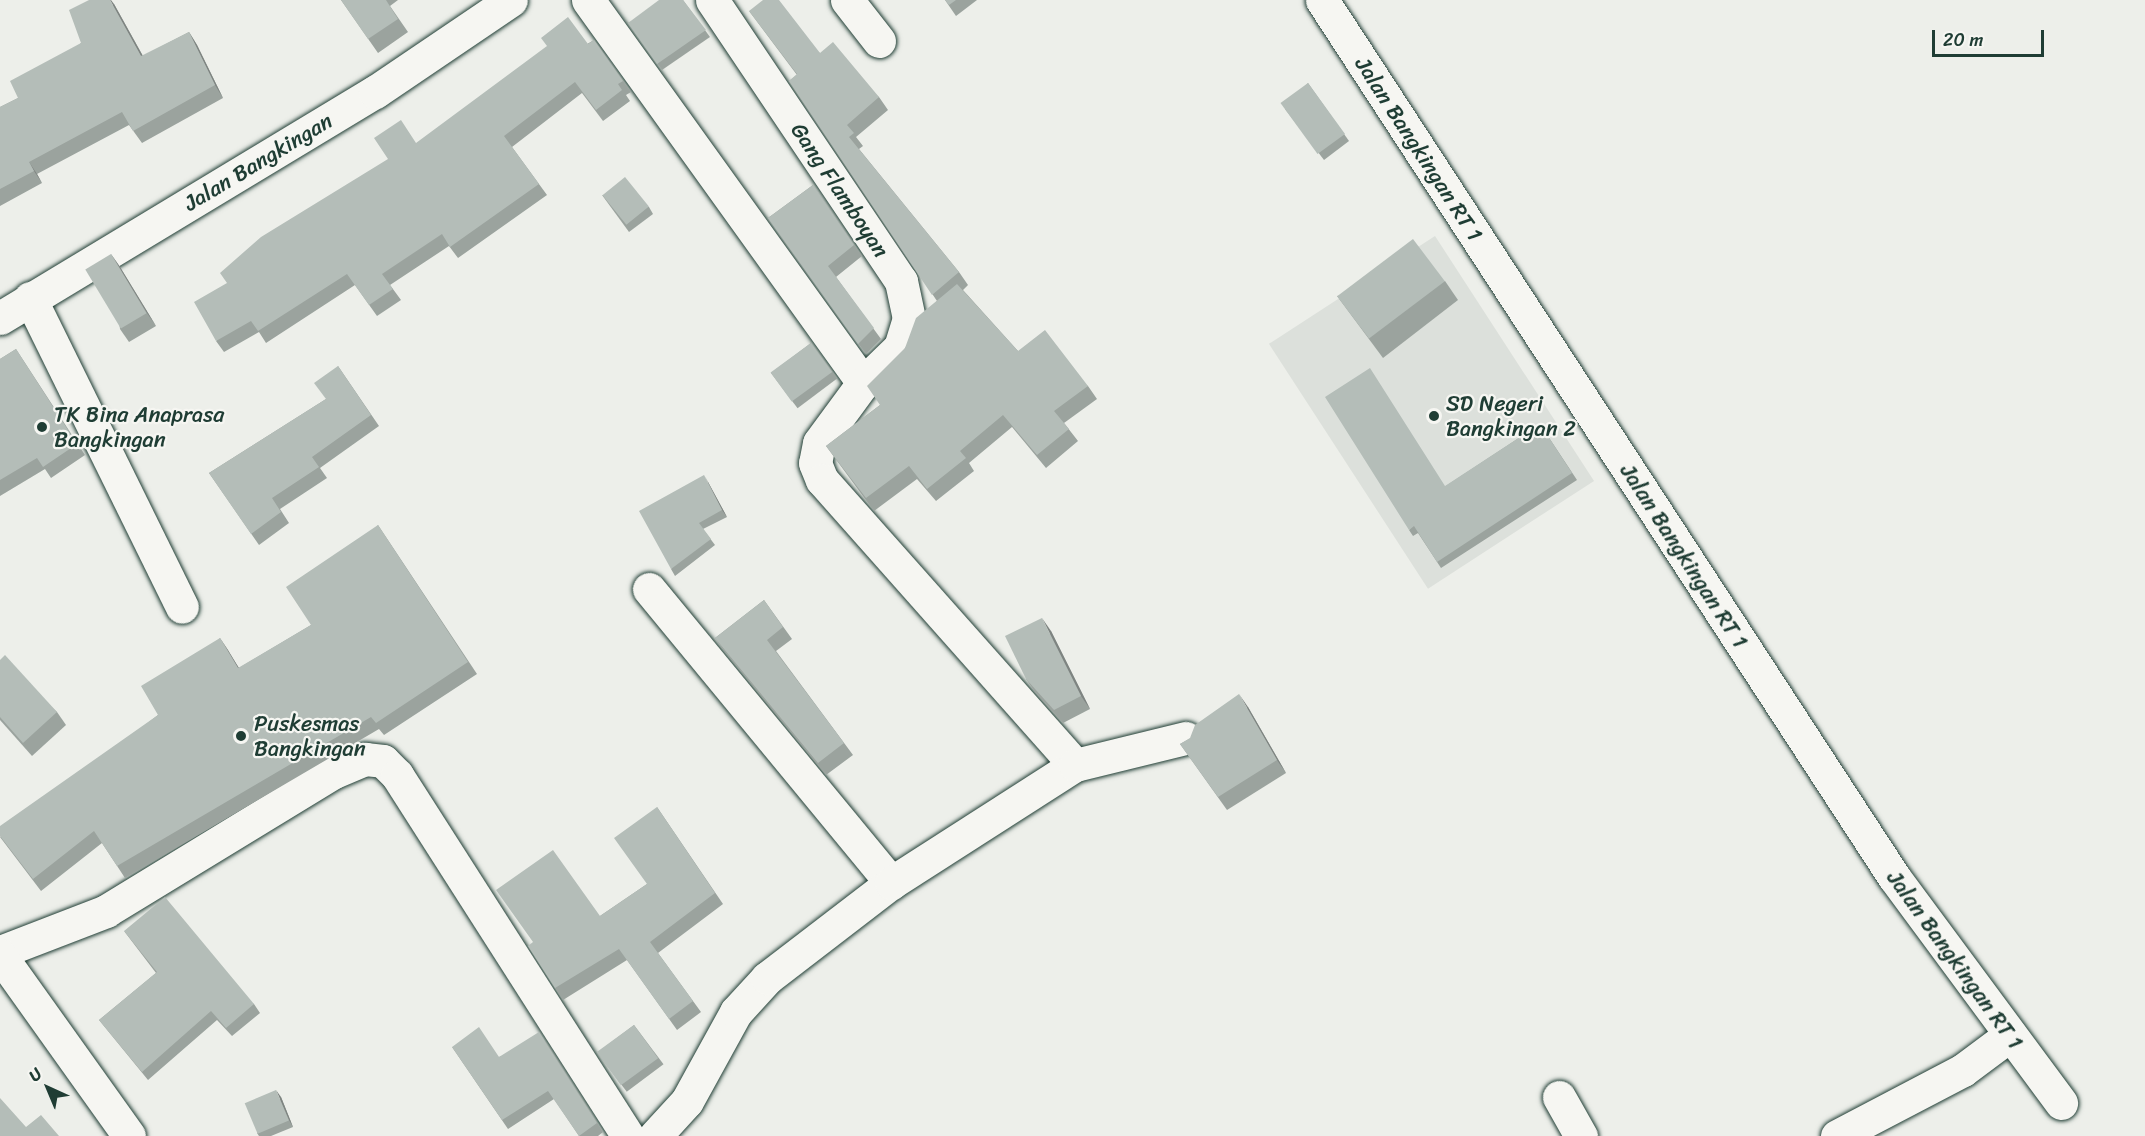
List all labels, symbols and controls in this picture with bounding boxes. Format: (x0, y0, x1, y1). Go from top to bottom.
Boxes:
scale bar (1935, 18, 2048, 56)
text: 20 m (1943, 24, 1983, 56)
street label: Jalan Bangkingan RT 1 (1350, 52, 1488, 246)
street label: Jalan Bangkingan (179, 107, 337, 217)
street label: Gang Flamboyan (785, 118, 895, 262)
place label: SD Negeri Bangkingan 2 (1446, 390, 1576, 442)
place label: TK Bina Anaprasa Bangkingan (54, 401, 224, 452)
marker: SD Negeri Bangkingan 2 (1427, 409, 1441, 423)
marker: TK Bina Anaprasa Bangkingan (35, 420, 49, 434)
street label: Jalan Bangkingan RT 1 (1615, 459, 1753, 653)
place label: Puskesmas Bangkingan (254, 710, 366, 762)
marker: Puskesmas Bangkingan (232, 727, 250, 745)
street label: Jalan Bangkingan RT 1 (1881, 866, 2029, 1054)
north arrow (18, 1058, 78, 1118)
text: U (21, 1061, 49, 1089)

